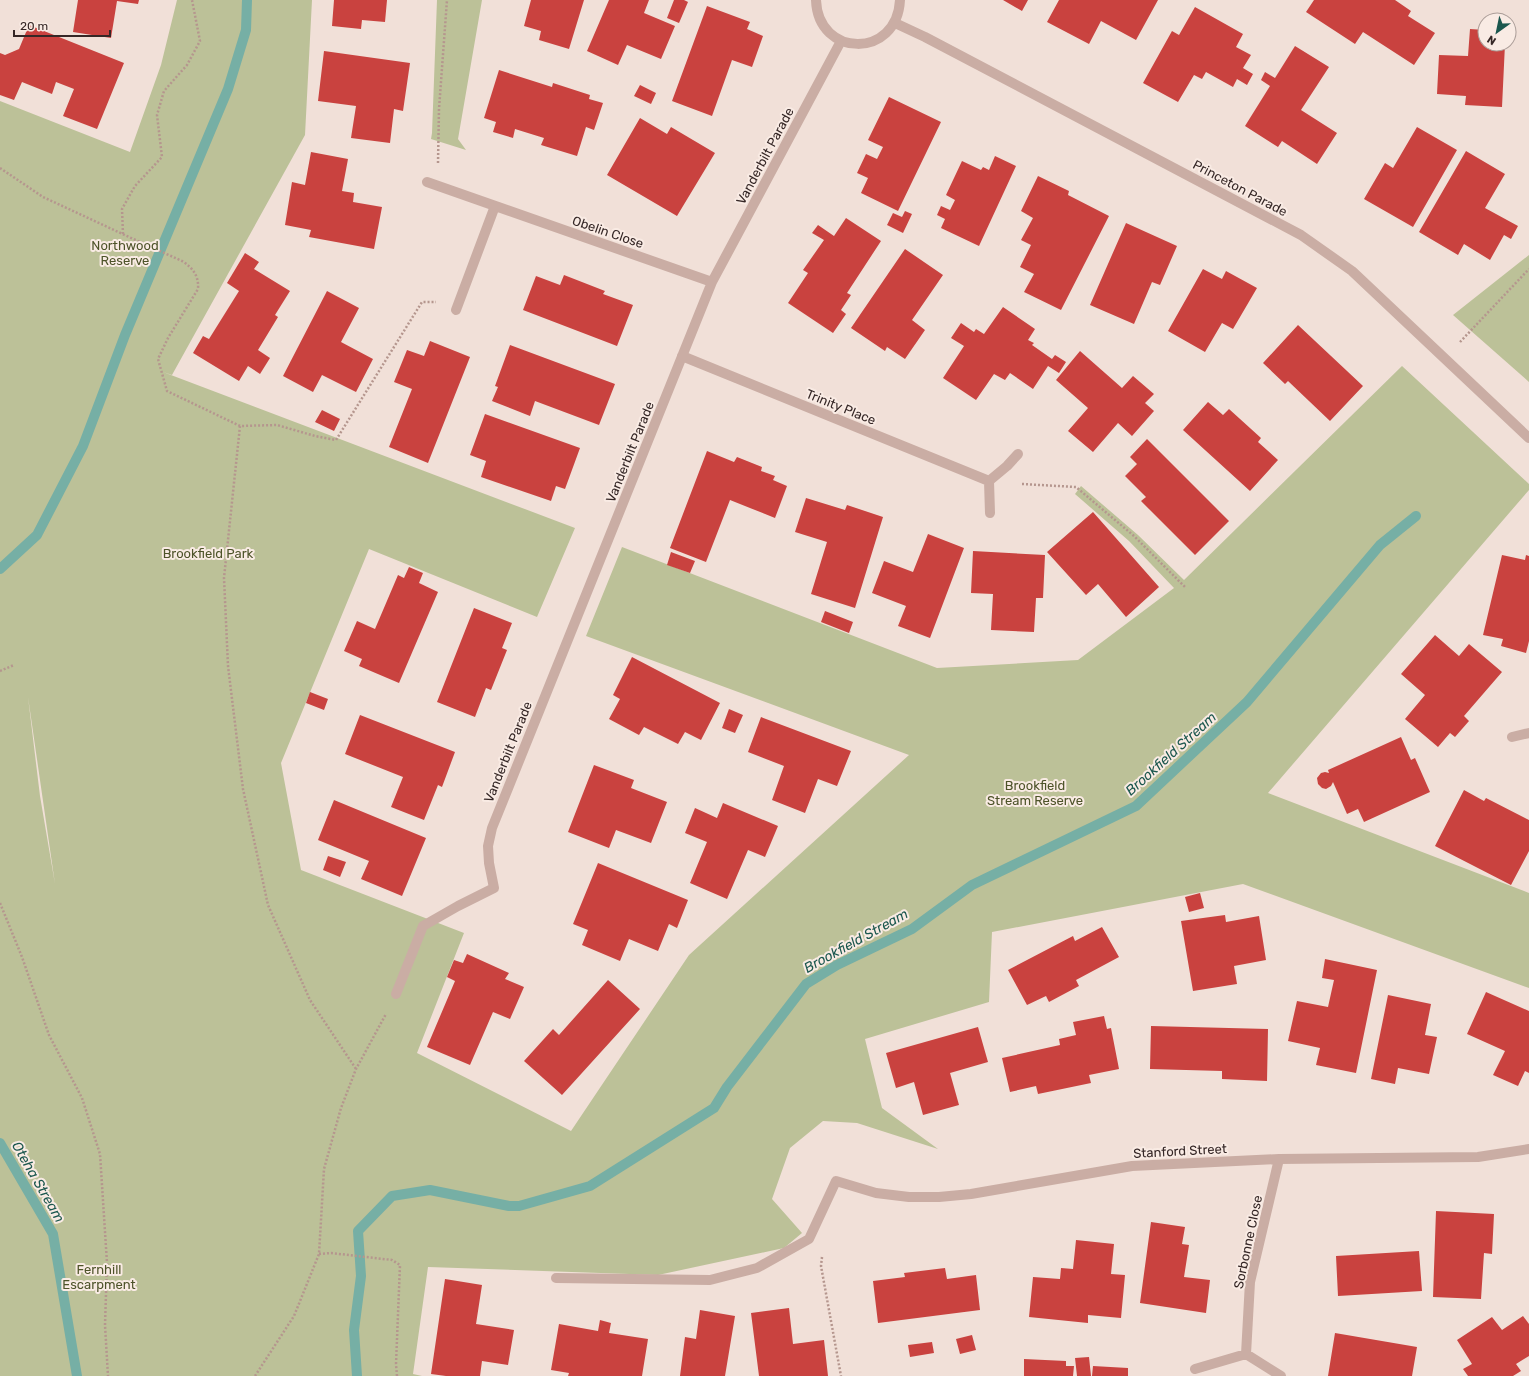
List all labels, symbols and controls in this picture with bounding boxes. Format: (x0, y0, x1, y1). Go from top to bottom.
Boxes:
scale bar (14, 12, 110, 38)
north arrow (1477, 12, 1517, 52)
text: 20 m (20, 19, 48, 33)
text: N (1485, 32, 1499, 48)
street label: Vanderbilt Parade (733, 105, 797, 207)
street label: Princeton Parade (1190, 157, 1290, 219)
street label: Obelin Close (570, 213, 646, 251)
park label: Northwood Reserve (91, 238, 159, 268)
street label: Trinity Place (804, 386, 878, 428)
street label: Vanderbilt Parade (603, 399, 657, 505)
park label: Brookfield Park (163, 546, 254, 561)
street label: Vanderbilt Parade (481, 699, 535, 805)
water label: Brookfield Stream (1122, 709, 1220, 799)
park label: Brookfield Stream Reserve (987, 778, 1083, 808)
water label: Brookfield Stream (801, 905, 911, 977)
water label: Oteha Stream (8, 1138, 68, 1226)
street label: Stanford Street (1133, 1141, 1227, 1161)
street label: Sorbonne Close (1231, 1194, 1265, 1290)
park label: Fernhill Escarpment (62, 1262, 136, 1292)

